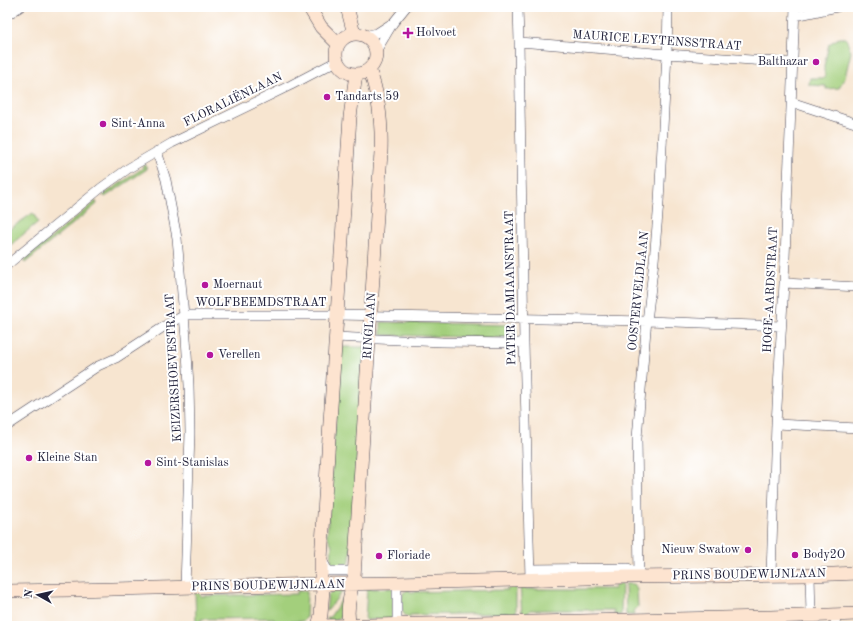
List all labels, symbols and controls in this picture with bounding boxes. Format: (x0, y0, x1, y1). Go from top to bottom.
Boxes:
place label: Holvoet (416, 27, 456, 39)
marker: Holvoet (403, 28, 413, 38)
street label: MAURICE LEYTENSSTRAAT (572, 29, 742, 53)
place label: Balthazar (758, 56, 808, 68)
marker: Balthazar (811, 57, 821, 67)
street label: FLORALIËNLAAN (180, 67, 284, 129)
place label: Tandarts 59 (335, 90, 399, 103)
marker: Tandarts 59 (322, 92, 332, 102)
place label: Sint-Anna (111, 118, 165, 130)
marker: Sint-Anna (98, 119, 108, 129)
street label: PATER DAMIAANSTRAAT (504, 211, 518, 365)
street label: HOGE-AARDSTRAAT (762, 227, 780, 353)
street label: OOSTERVELDLAAN (627, 231, 651, 351)
place label: Moernaut (213, 279, 262, 291)
marker: Moernaut (200, 280, 210, 290)
street label: RINGLAAN (362, 292, 378, 360)
street label: KEIZERSHOEVESTRAAT (164, 294, 184, 442)
street label: WOLFBEEMDSTRAAT (195, 297, 327, 309)
place label: Verellen (218, 349, 261, 361)
marker: Verellen (205, 350, 215, 360)
place label: Kleine Stan (37, 452, 98, 464)
marker: Kleine Stan (24, 453, 34, 463)
place label: Sint-Stanislas (156, 457, 229, 469)
marker: Sint-Stanislas (143, 458, 153, 468)
place label: Nieuw Swatow (661, 544, 741, 556)
marker: Nieuw Swatow (743, 545, 753, 555)
place label: Body2O (803, 549, 845, 561)
place label: Floriade (387, 550, 431, 562)
marker: Body2O (790, 550, 800, 560)
marker: Floriade (374, 551, 384, 561)
street label: PRINS BOUDEWIJNLAAN (672, 568, 826, 582)
north arrow (18, 575, 58, 615)
street label: PRINS BOUDEWIJNLAAN (191, 579, 345, 593)
text: N (24, 588, 36, 599)

